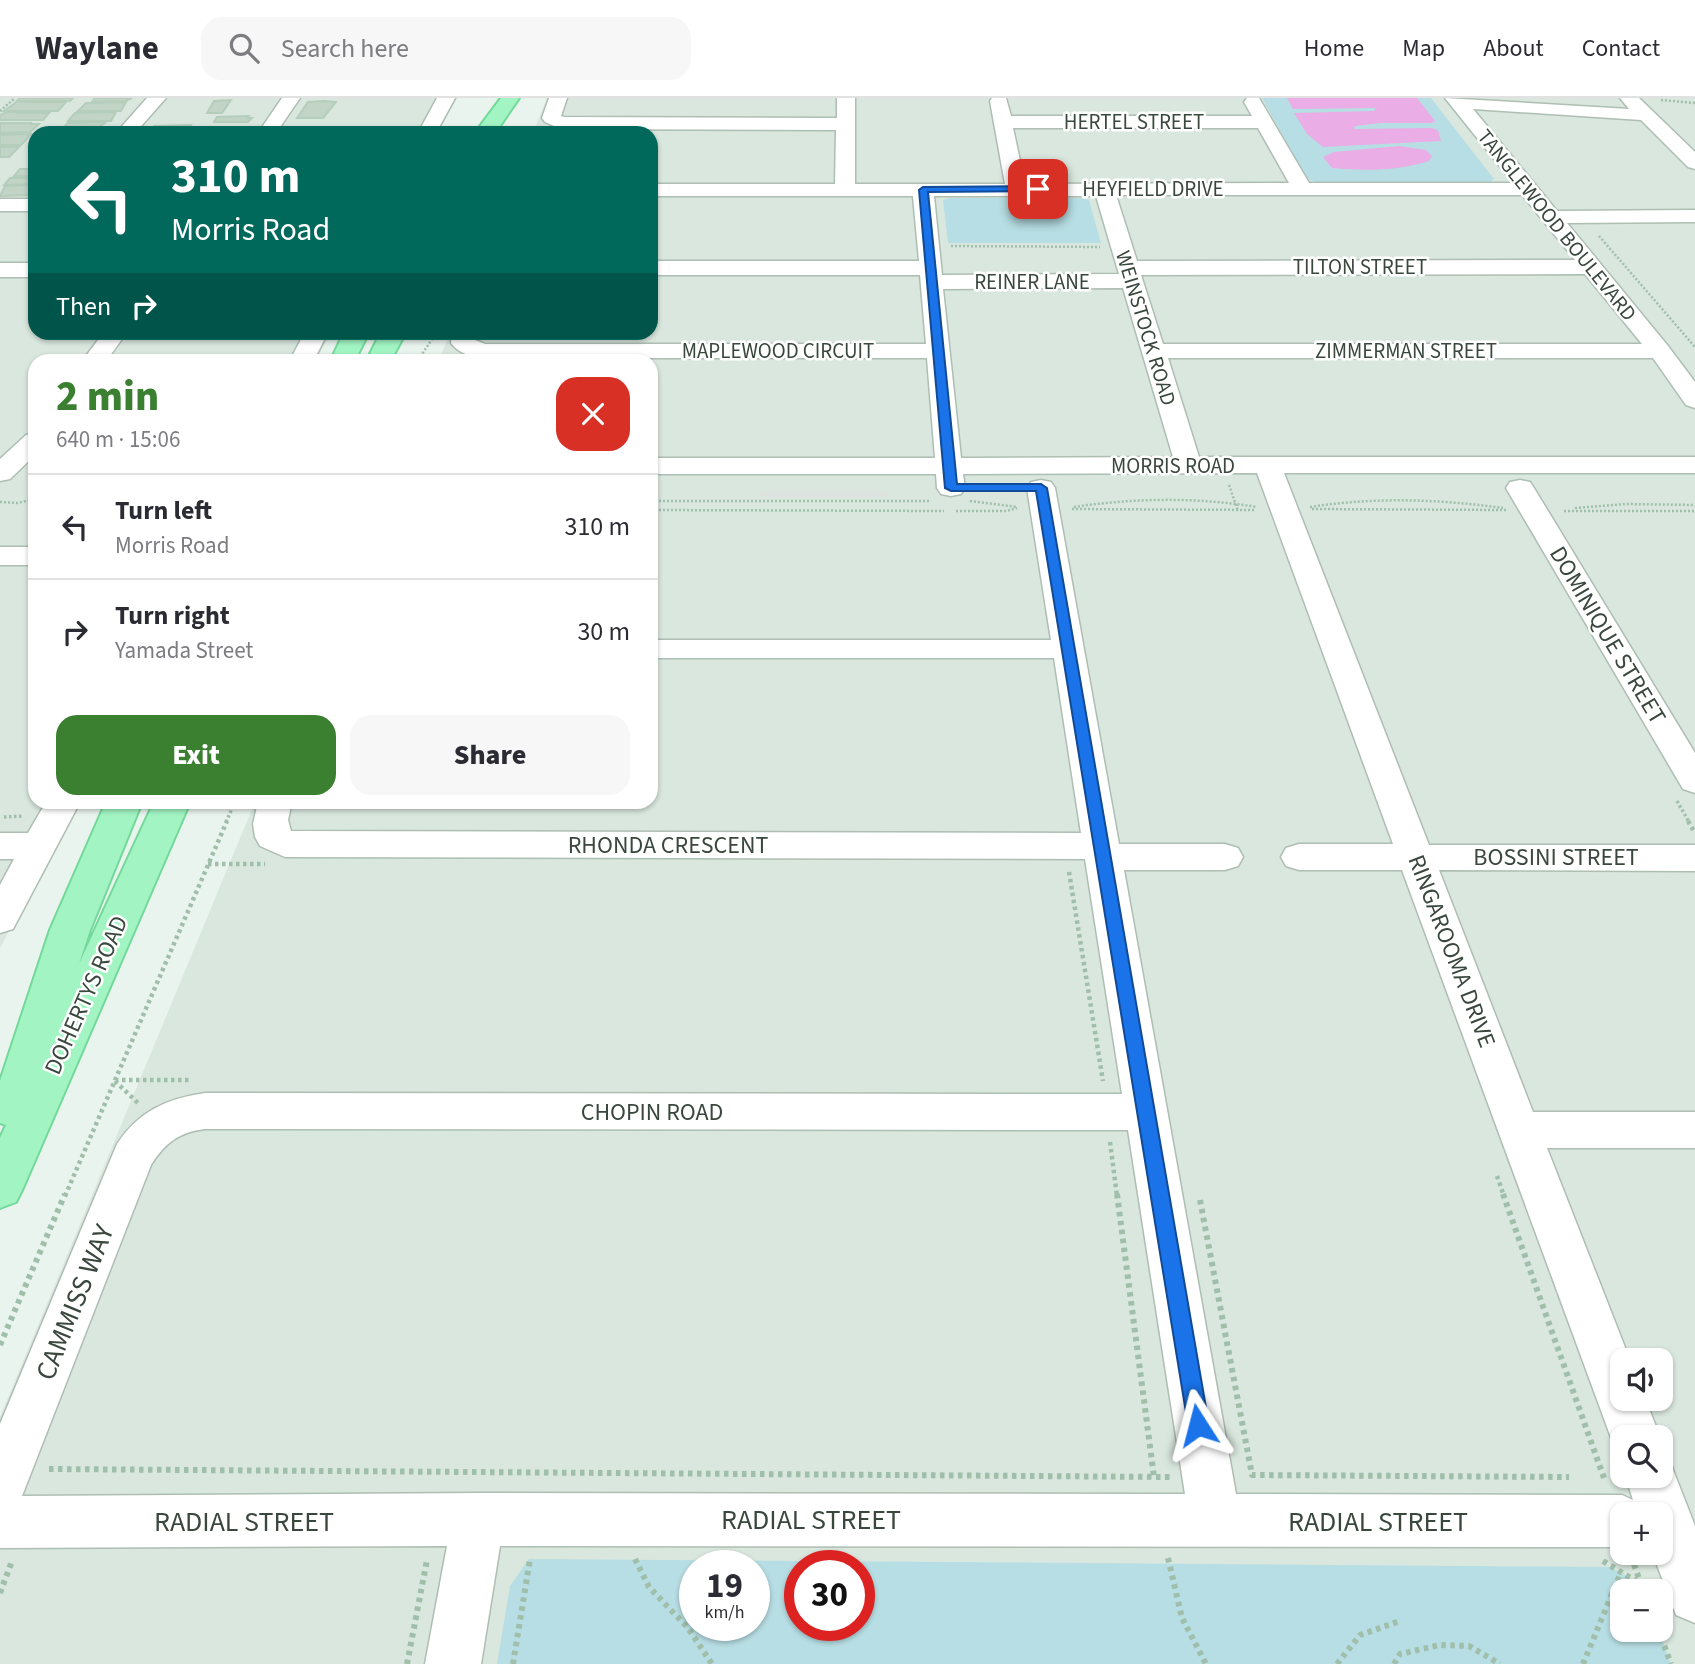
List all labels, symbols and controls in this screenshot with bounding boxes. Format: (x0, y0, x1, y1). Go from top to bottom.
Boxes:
search box (201, 17, 691, 80)
text: Waylane (35, 25, 159, 72)
icon: search (225, 29, 263, 67)
text: Search here (281, 30, 409, 67)
text: Home (1304, 31, 1364, 66)
text: Map (1402, 31, 1445, 66)
text: About (1483, 31, 1544, 66)
text: Contact (1582, 31, 1660, 66)
street label: HERTEL STREET (1064, 107, 1204, 137)
street label: TANGLEWOOD BOULEVARD (1470, 123, 1644, 327)
text: 310 m (171, 142, 300, 212)
icon: left (56, 154, 147, 245)
pin (1008, 159, 1068, 219)
icon: arrive (1019, 170, 1057, 208)
street label: HEYFIELD DRIVE (1082, 174, 1224, 204)
text: Morris Road (171, 207, 330, 253)
street label: WEINSTOCK ROAD (1108, 247, 1184, 409)
street label: TILTON STREET (1293, 252, 1427, 282)
street label: REINER LANE (974, 267, 1090, 297)
icon: right (125, 287, 163, 325)
text: Then (56, 288, 111, 325)
street label: MAPLEWOOD CIRCUIT (682, 336, 874, 366)
street label: ZIMMERMAN STREET (1315, 336, 1497, 366)
text: 2 min (56, 367, 159, 427)
button: close (556, 377, 630, 451)
text: 640 m · 15:06 (56, 423, 180, 456)
street label: MORRIS ROAD (1111, 451, 1235, 481)
text: Turn left (115, 492, 212, 529)
icon: left (56, 508, 94, 546)
text: 310 m (564, 508, 630, 545)
text: Morris Road (115, 529, 229, 562)
street label: DOMINIQUE STREET (1541, 540, 1675, 731)
text: Turn right (115, 597, 230, 634)
icon: right (56, 613, 94, 651)
text: 30 m (577, 613, 630, 650)
text: Yamada Street (115, 634, 253, 667)
button: Exit (56, 715, 336, 795)
button: Share (350, 715, 630, 795)
street label: RHONDA CRESCENT (568, 828, 768, 863)
street label: BOSSINI STREET (1473, 840, 1639, 875)
street label: RINGAROOMA DRIVE (1399, 850, 1504, 1053)
street label: DOHERTYS ROAD (36, 910, 137, 1080)
street label: CHOPIN ROAD (581, 1095, 723, 1130)
street label: CAMMISS WAY (26, 1218, 125, 1386)
map controls (1610, 1348, 1673, 1642)
button: sound (1610, 1348, 1673, 1411)
position arrow (1161, 1388, 1235, 1462)
button: search (1610, 1425, 1673, 1488)
street label: RADIAL STREET (721, 1500, 901, 1540)
street label: RADIAL STREET (154, 1502, 334, 1542)
street label: RADIAL STREET (1288, 1502, 1468, 1542)
button: + (1610, 1502, 1673, 1565)
speed limit sign: 30 (784, 1550, 875, 1641)
text: 19 (706, 1561, 743, 1611)
button: − (1610, 1579, 1673, 1642)
text: km/h (705, 1600, 744, 1625)

